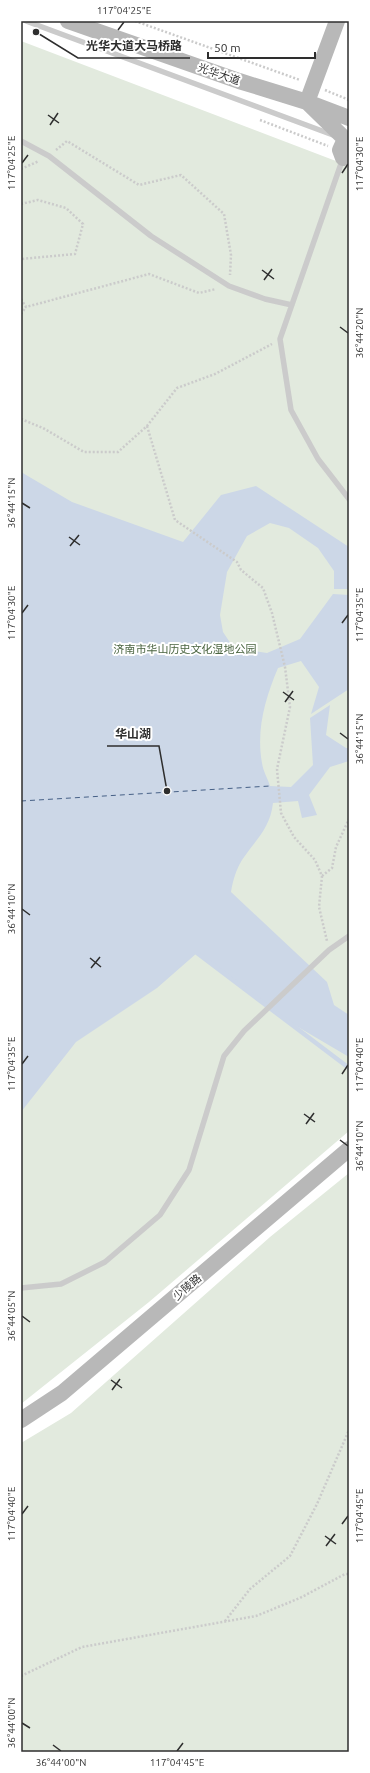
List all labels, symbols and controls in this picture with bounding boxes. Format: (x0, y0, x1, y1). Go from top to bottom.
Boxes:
text: 117°04'25"E (97, 5, 152, 16)
callout: 光华大道大马桥路 (78, 34, 190, 58)
scale bar (208, 34, 315, 60)
text: 光华大道大马桥路 (86, 39, 182, 52)
text: 50 m (214, 41, 241, 54)
street label: 光华大道 (196, 61, 242, 87)
text: 117°04'25"E (6, 135, 17, 190)
text: 117°04'30"E (354, 136, 365, 191)
text: 36°44'20"N (354, 308, 365, 358)
text: 36°44'15"N (6, 478, 17, 528)
text: 117°04'30"E (6, 585, 17, 640)
text: 117°04'35"E (354, 587, 365, 642)
park label: 济南市华山历史文化湿地公园 (114, 643, 257, 655)
text: 36°44'15"N (354, 714, 365, 764)
callout: 华山湖 (107, 722, 159, 746)
text: 华山湖 (115, 727, 151, 740)
text: 36°44'10"N (6, 884, 17, 934)
text: 117°04'35"E (6, 1036, 17, 1091)
text: 117°04'40"E (354, 1037, 365, 1092)
text: 36°44'10"N (354, 1121, 365, 1171)
street label: 少陵路 (171, 1272, 203, 1302)
text: 36°44'05"N (6, 1291, 17, 1341)
text: 117°04'40"E (6, 1486, 17, 1541)
text: 117°04'45"E (354, 1488, 365, 1543)
text: 36°44'00"N (6, 1698, 17, 1748)
text: 36°44'00"N (36, 1757, 86, 1768)
text: 117°04'45"E (150, 1757, 205, 1768)

